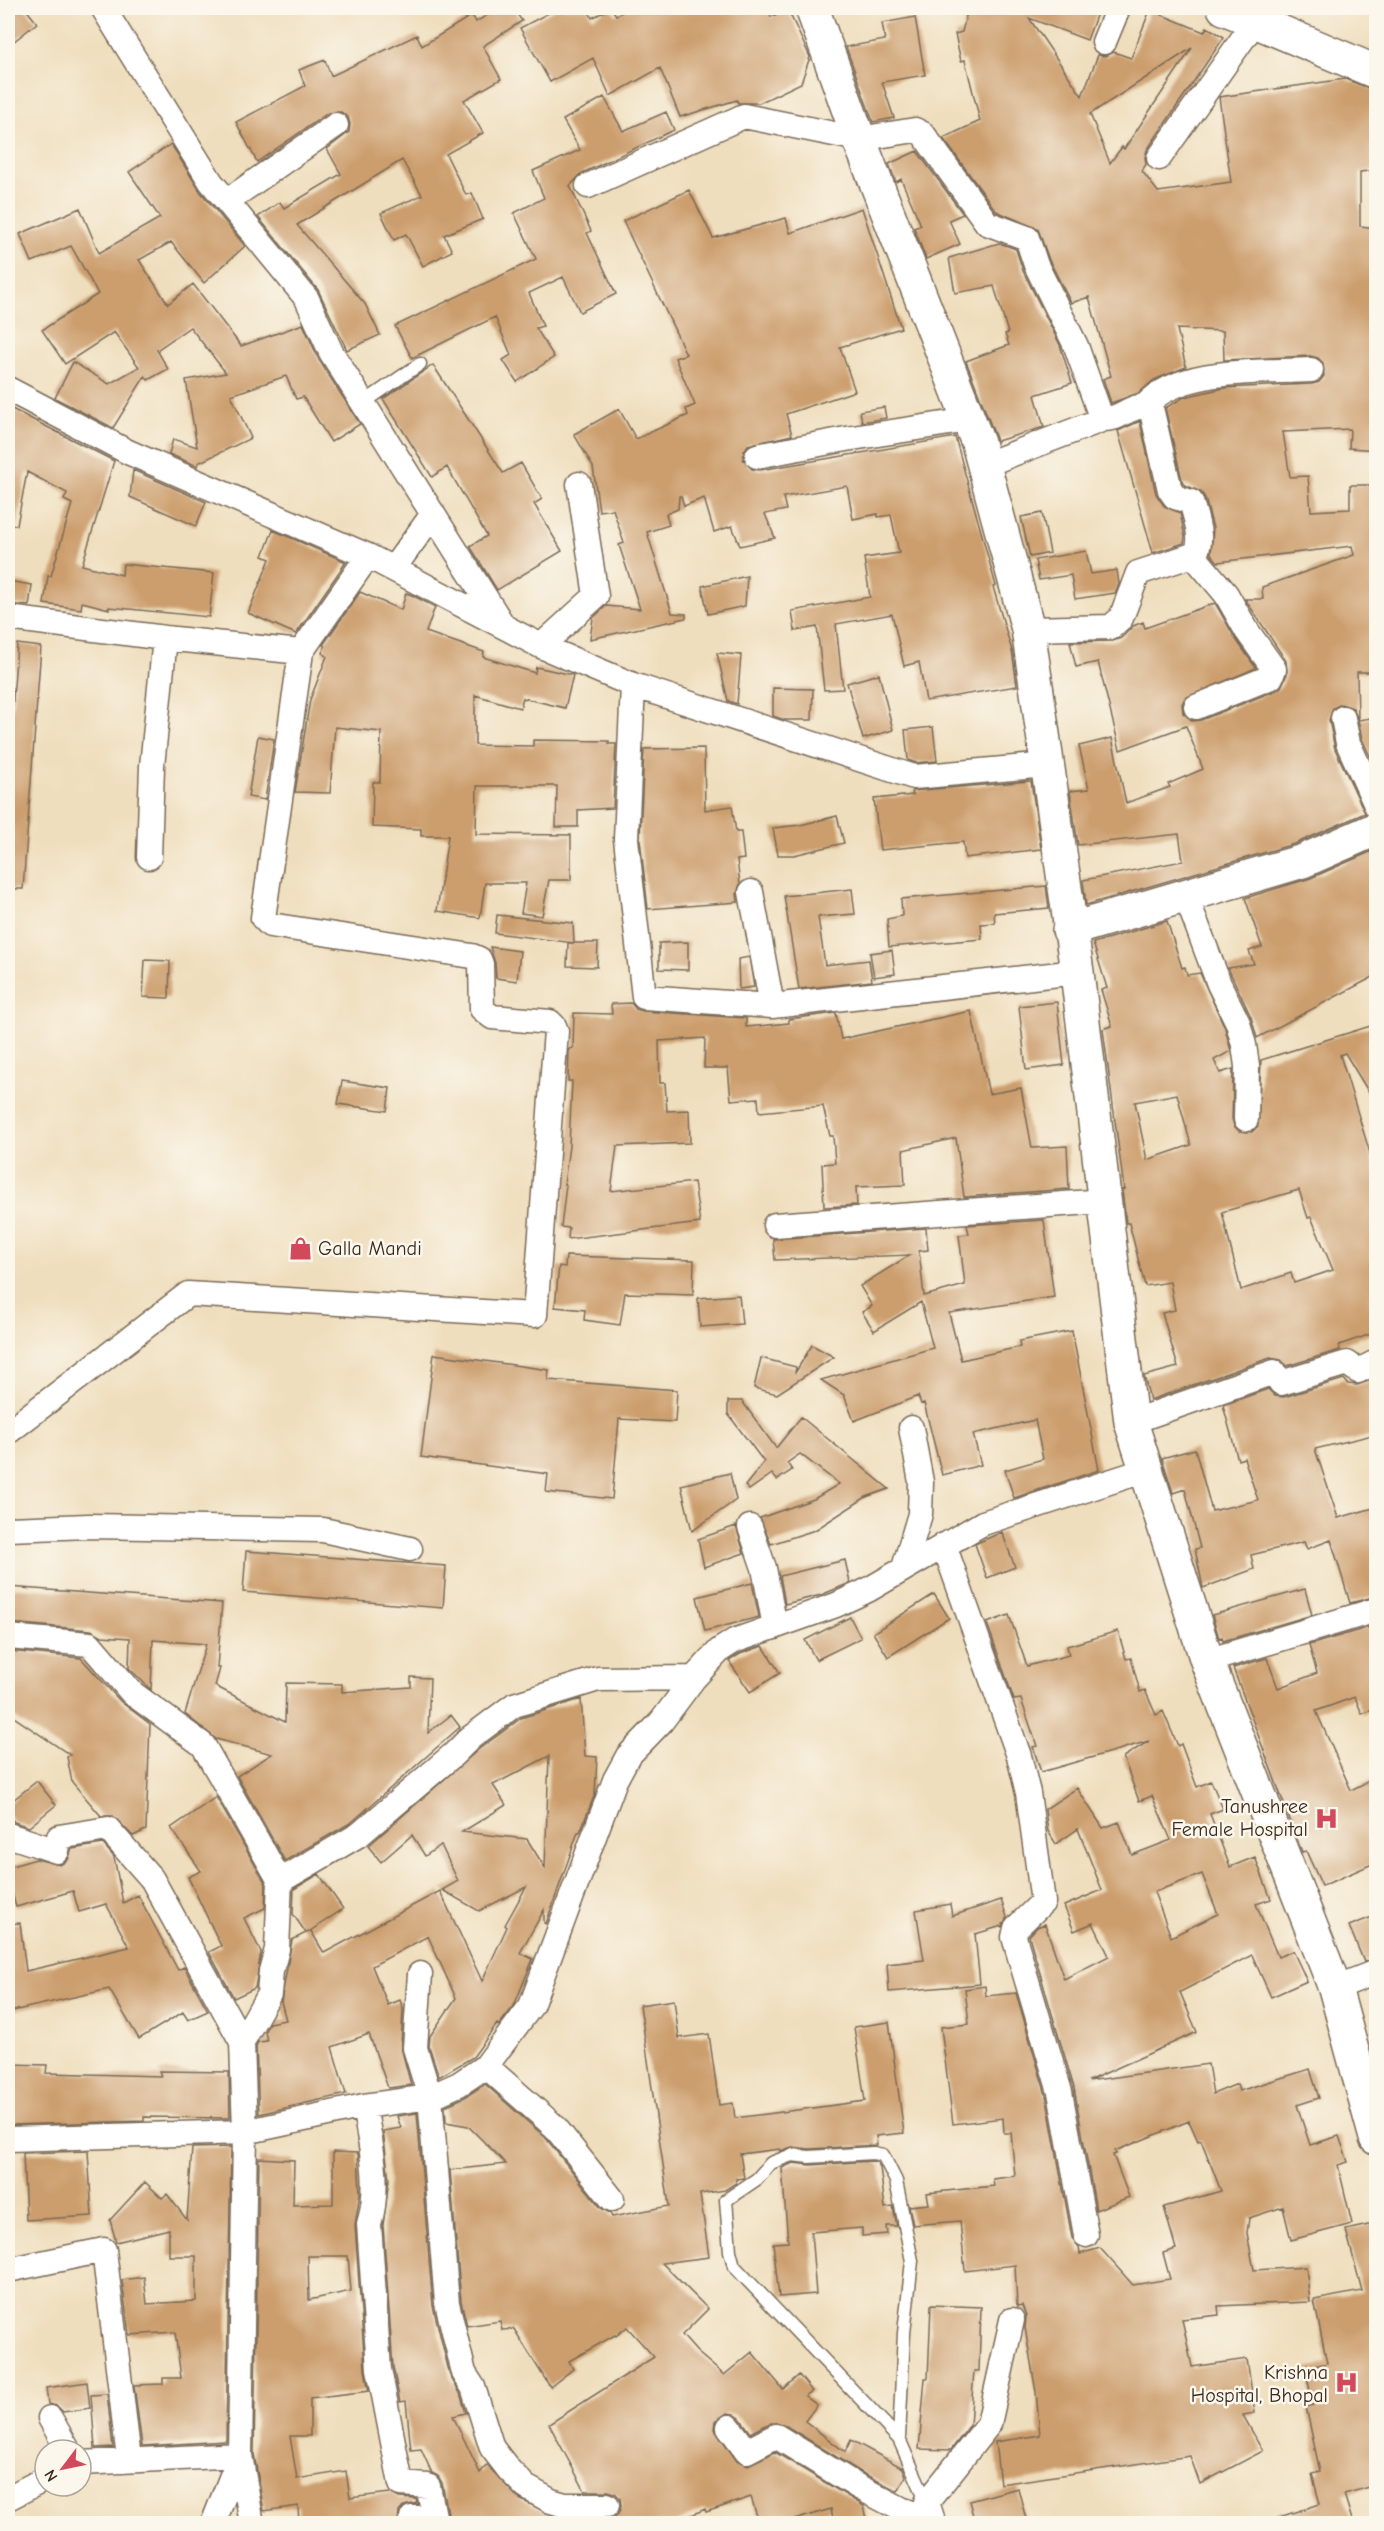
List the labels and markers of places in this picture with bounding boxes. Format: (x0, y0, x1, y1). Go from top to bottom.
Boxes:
shop icon: Galla Mandi (287, 1235, 313, 1261)
place label: Galla Mandi (318, 1237, 422, 1260)
place label: Tanushree Female Hospital (1171, 1795, 1308, 1841)
hospital icon: Tanushree Female Hospital (1313, 1805, 1339, 1831)
place label: Krishna Hospital, Bhopal (1191, 2361, 1328, 2407)
hospital icon: Krishna Hospital, Bhopal (1333, 2370, 1359, 2396)

